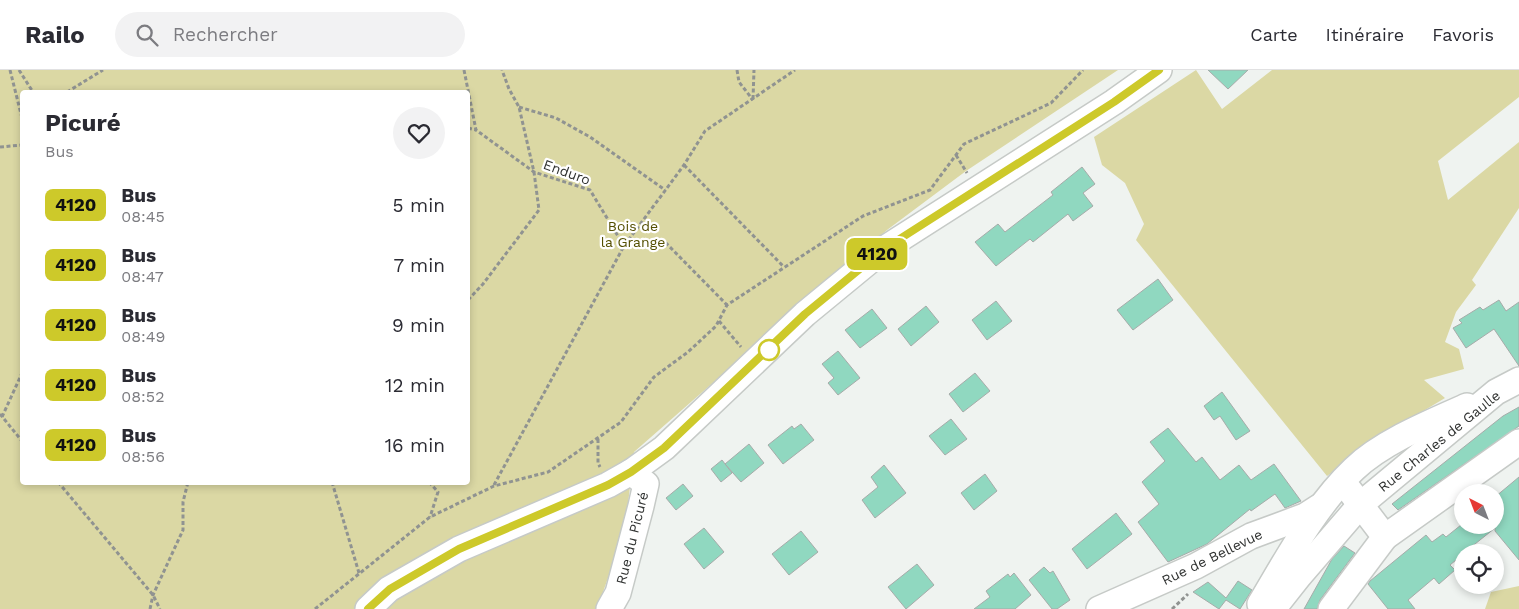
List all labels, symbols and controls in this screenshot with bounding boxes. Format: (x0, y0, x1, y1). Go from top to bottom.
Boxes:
search box (115, 12, 465, 57)
text: Railo (25, 21, 85, 49)
icon: search (133, 21, 161, 49)
text: Rechercher (173, 23, 278, 46)
text: Carte (1250, 24, 1298, 45)
text: Itinéraire (1326, 24, 1404, 45)
text: Favoris (1432, 24, 1494, 45)
button: heart (393, 107, 445, 159)
text: Picuré (45, 109, 121, 137)
text: Bus (45, 142, 74, 161)
street label: Enduro (541, 156, 593, 188)
text: Bus (121, 184, 156, 207)
text: 4120 (55, 194, 96, 215)
text: 5 min (393, 194, 445, 217)
text: 08:45 (121, 207, 165, 226)
park label: Bois de la Grange (601, 218, 665, 250)
line badge: 4120 (842, 238, 912, 270)
text: 4120 (856, 243, 898, 264)
text: Bus (121, 244, 156, 267)
text: 4120 (55, 254, 96, 275)
text: 7 min (394, 254, 445, 277)
text: 08:47 (121, 267, 164, 286)
text: Bus (121, 304, 156, 327)
text: 4120 (55, 314, 96, 335)
text: 9 min (392, 314, 445, 337)
text: 08:49 (121, 327, 165, 346)
unlabelled marker (758, 339, 780, 361)
text: Bus (121, 364, 156, 387)
text: 4120 (55, 374, 96, 395)
text: 12 min (385, 374, 445, 397)
text: 08:52 (121, 387, 164, 406)
street label: Rue Charles de Gaulle (1375, 387, 1503, 495)
text: Bus (121, 424, 156, 447)
text: 4120 (55, 434, 96, 455)
text: 16 min (385, 434, 445, 457)
text: 08:56 (121, 447, 165, 466)
north arrow (1454, 484, 1504, 534)
map controls (1454, 484, 1504, 594)
street label: Rue du Picuré (613, 490, 651, 586)
street label: Rue de Bellevue (1159, 526, 1265, 588)
button: locate (1454, 544, 1504, 594)

